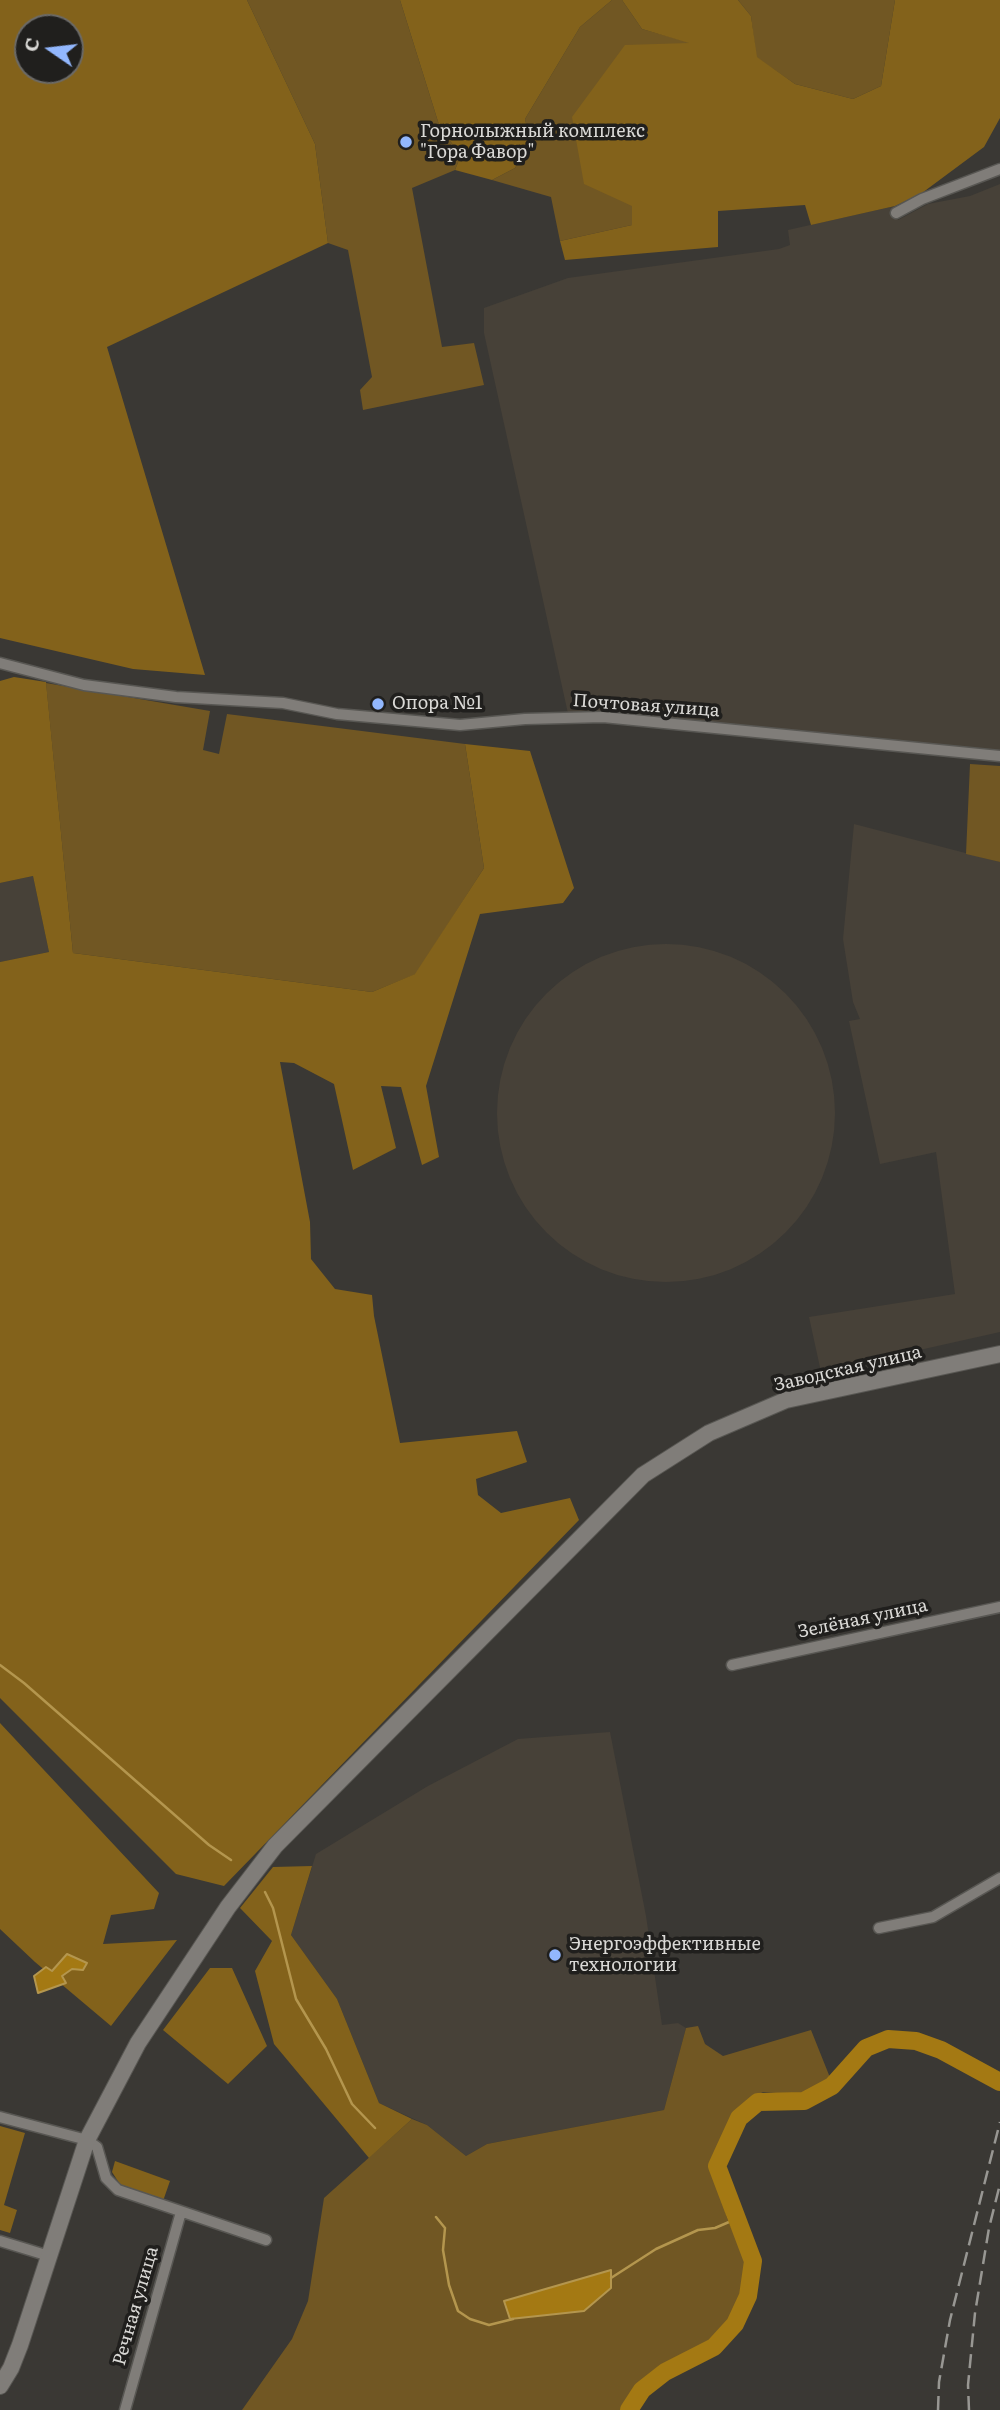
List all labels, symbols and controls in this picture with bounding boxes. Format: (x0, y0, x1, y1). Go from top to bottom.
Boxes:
north arrow (14, 14, 84, 84)
text: С (15, 34, 46, 54)
place label: Горнолыжный комплекс "Гора Фавор" (420, 121, 645, 164)
marker: Горнолыжный комплекс "Гора Фавор" (398, 134, 414, 150)
street label: Почтовая улица (572, 690, 720, 722)
place label: Опора №1 (392, 693, 482, 715)
marker: Опора №1 (370, 696, 386, 712)
street label: Заводская улица (772, 1342, 924, 1396)
street label: Зелёная улица (796, 1595, 930, 1643)
place label: Энергоэффективные технологии (569, 1934, 761, 1976)
marker: Энергоэффективные технологии (547, 1947, 563, 1963)
street label: Речная улица (109, 2244, 163, 2368)

